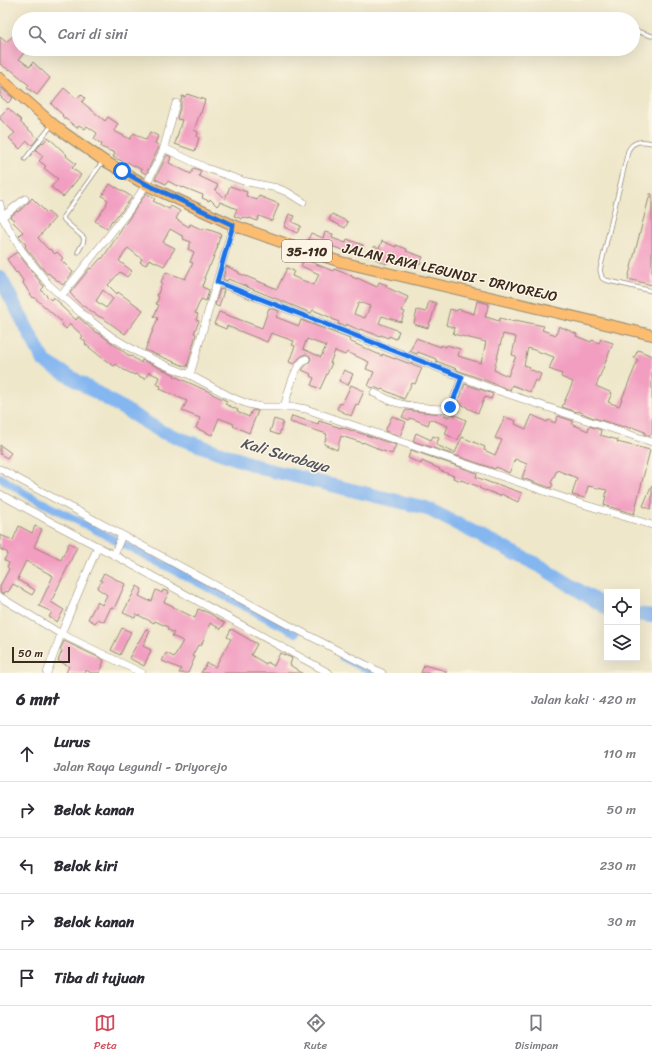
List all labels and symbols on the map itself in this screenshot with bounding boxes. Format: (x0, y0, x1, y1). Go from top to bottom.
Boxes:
route start (113, 162, 131, 180)
street label: JALAN RAYA LEGUNDI - DRIYOREJO (339, 235, 560, 309)
road number: 35-110 (282, 240, 332, 262)
route end (441, 398, 459, 416)
water label: Kali Surabaya (238, 430, 334, 480)
scale bar (12, 645, 70, 664)

